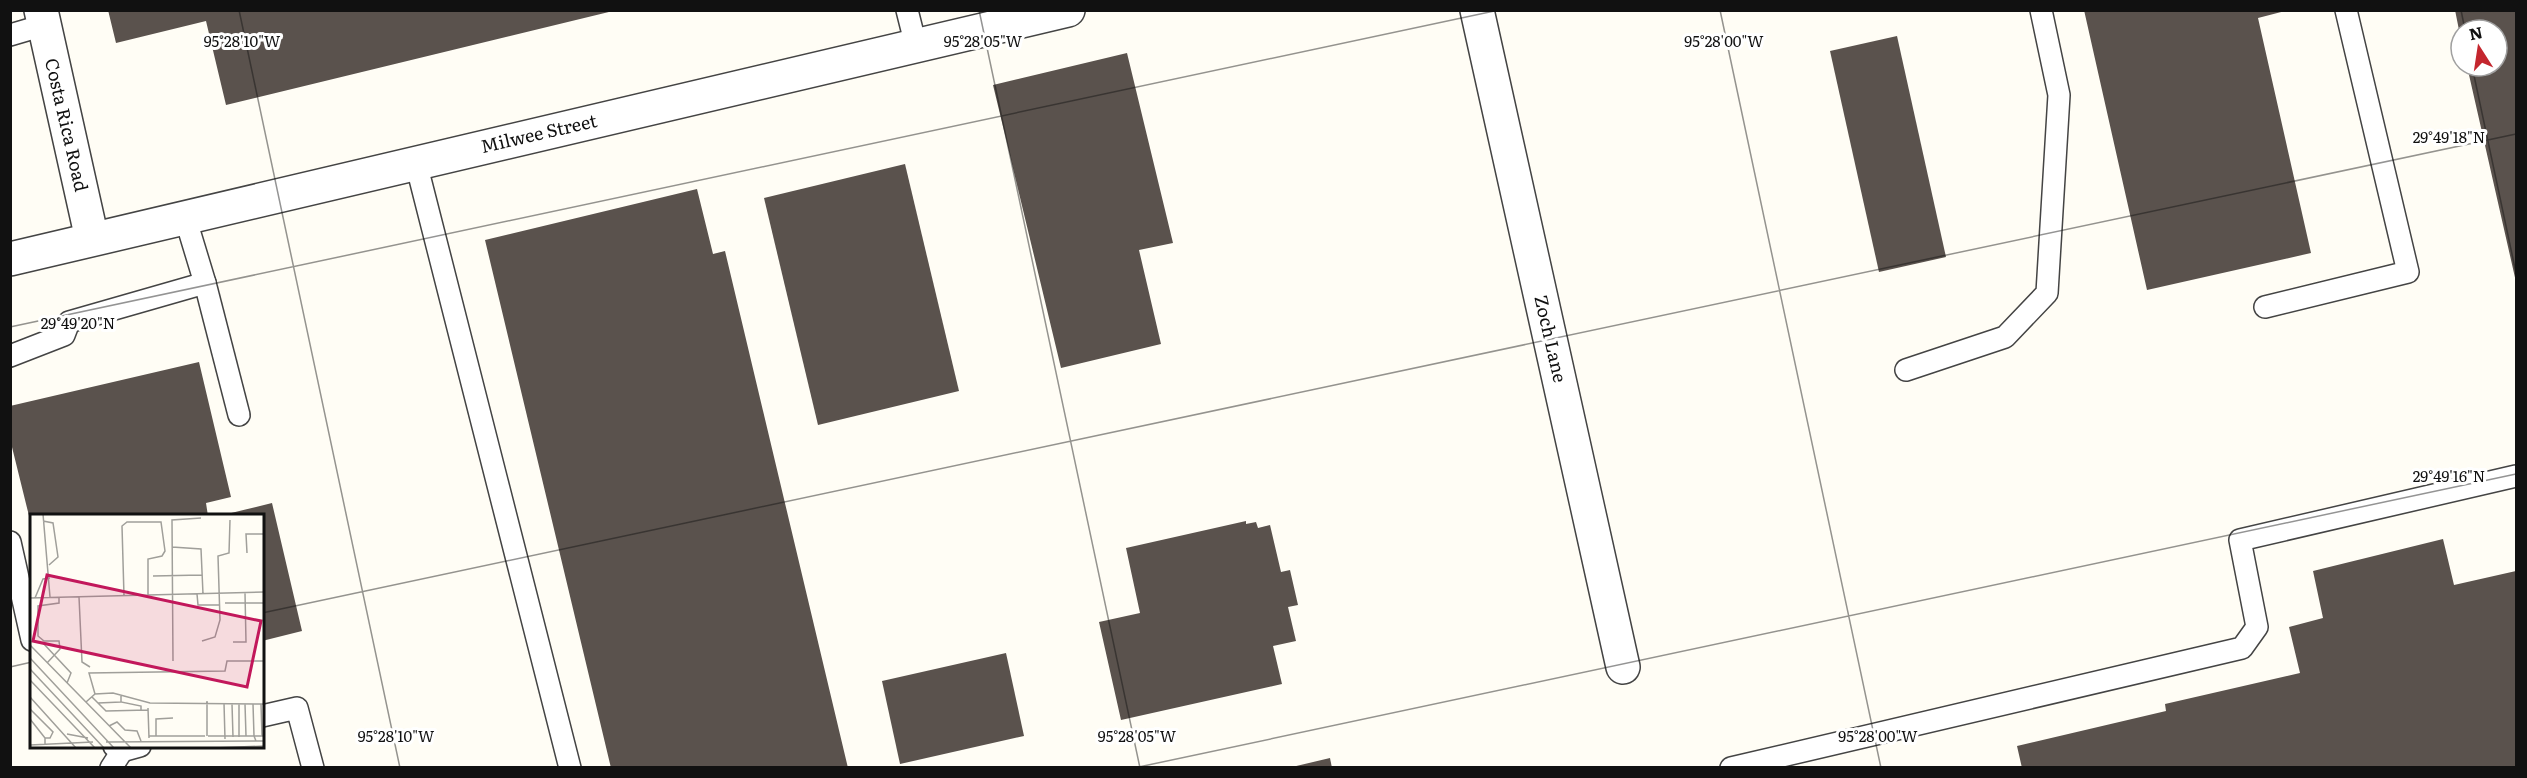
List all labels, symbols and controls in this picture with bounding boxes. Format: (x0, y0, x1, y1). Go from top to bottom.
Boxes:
north arrow (2449, 18, 2509, 78)
text: N (2467, 19, 2485, 45)
text: 95°28'10"W (204, 29, 281, 52)
text: 95°28'05"W (944, 29, 1023, 52)
text: 95°28'00"W (1684, 29, 1764, 52)
street label: Costa Rica Road (39, 55, 96, 194)
street label: Milwee Street (478, 106, 600, 159)
text: 29°49'18"N (2413, 125, 2485, 148)
street label: Zoch Lane (1528, 292, 1575, 385)
text: 29°49'20"N (41, 311, 115, 334)
text: 29°49'16"N (2413, 464, 2485, 487)
inset map (30, 514, 264, 748)
text: 95°28'10"W (358, 724, 435, 747)
text: 95°28'05"W (1098, 724, 1177, 747)
text: 95°28'00"W (1838, 724, 1918, 747)

